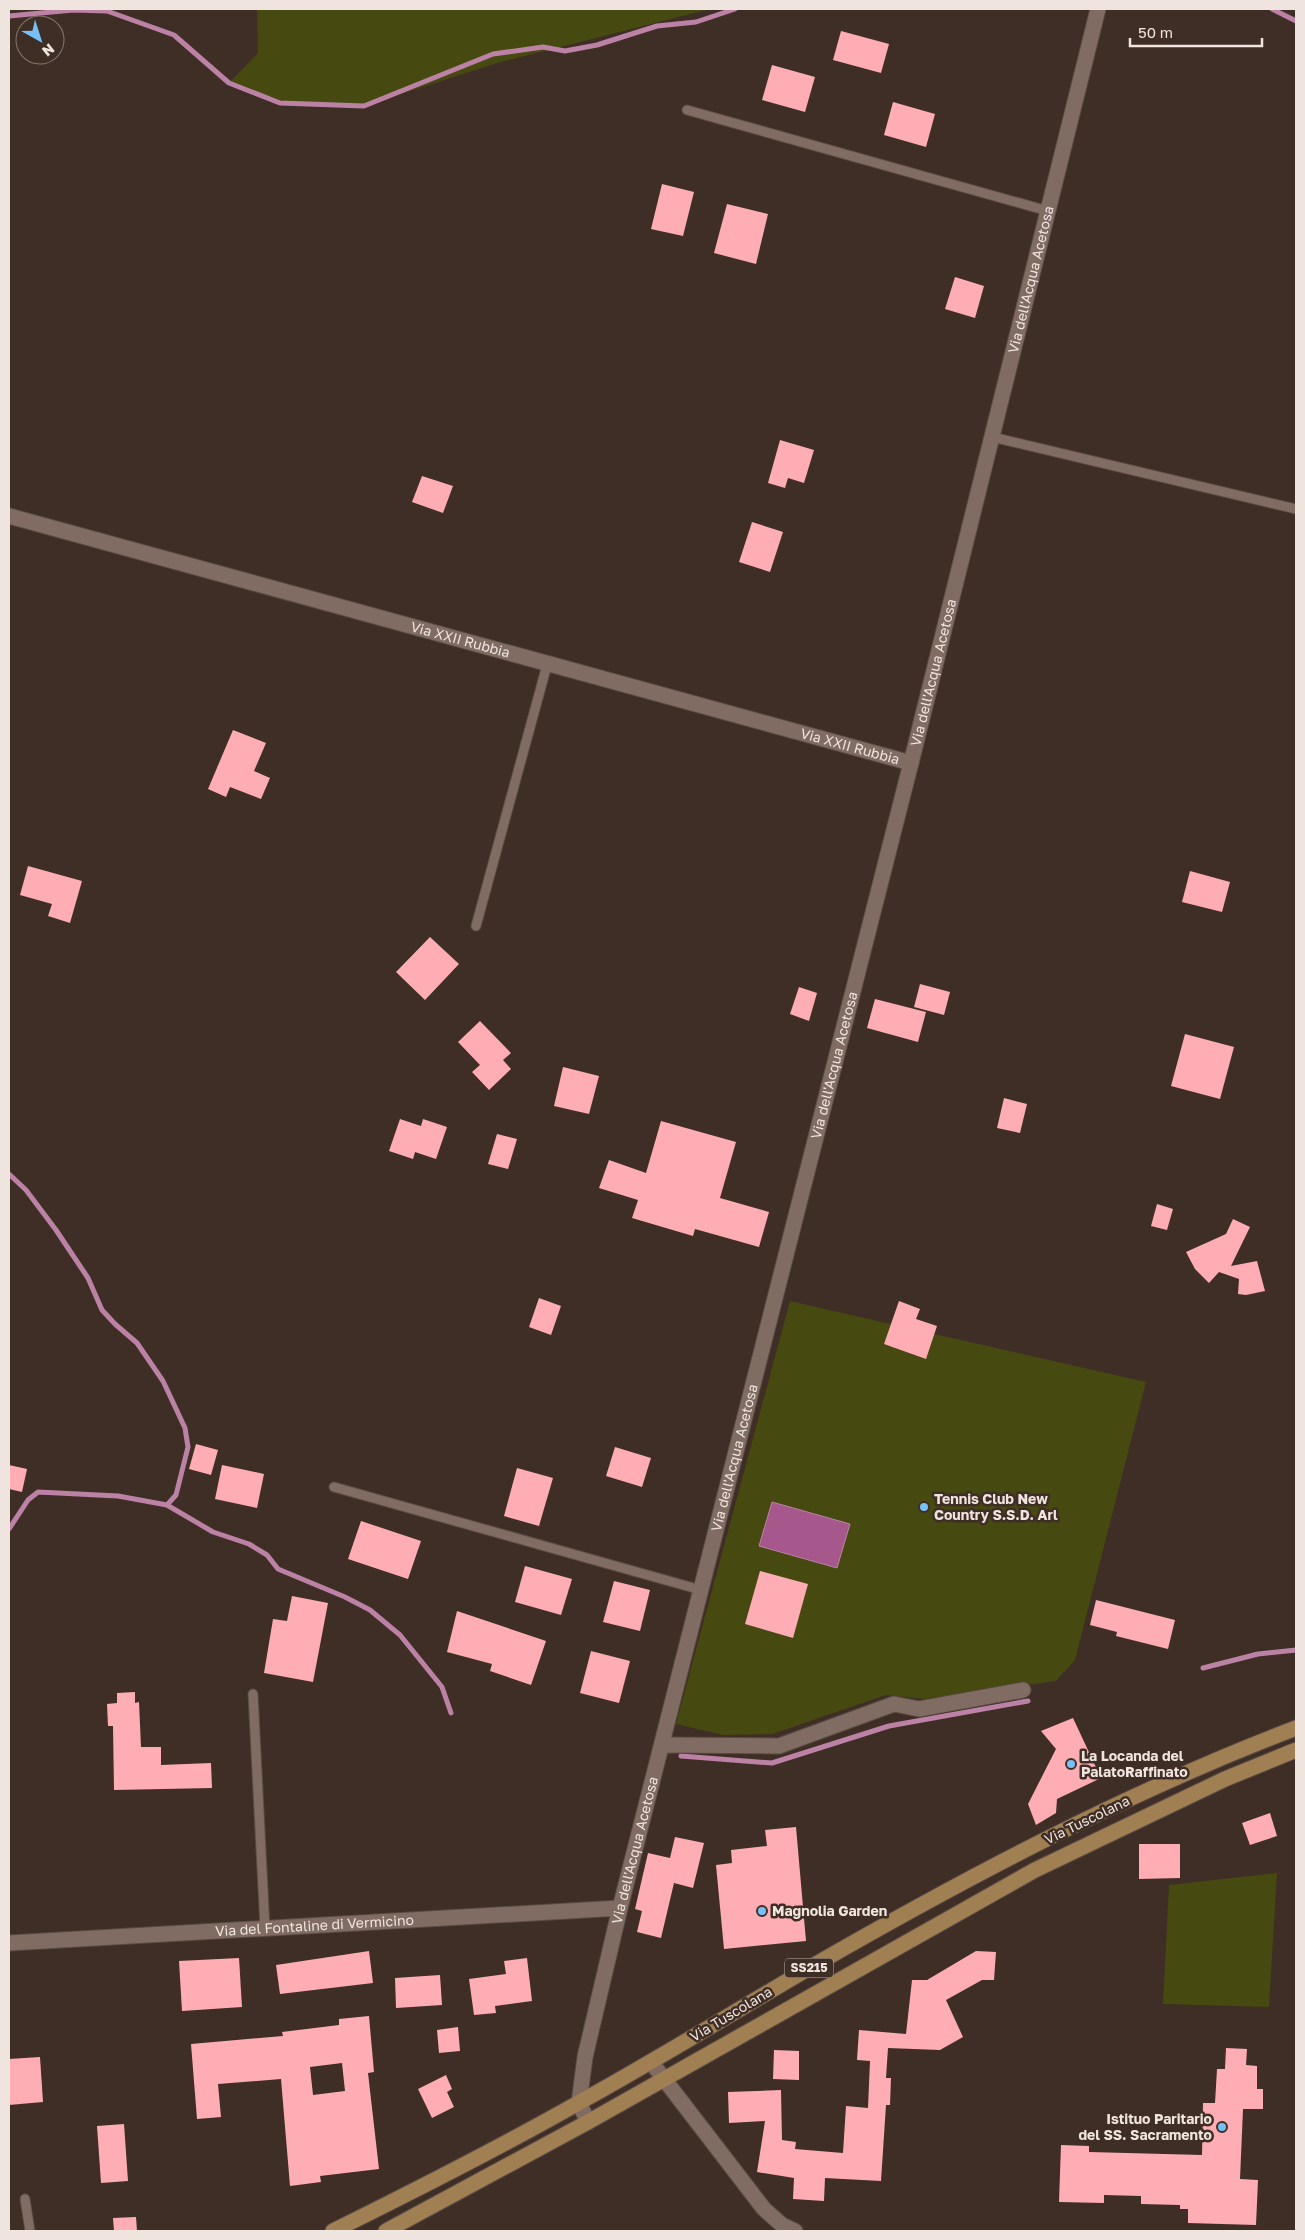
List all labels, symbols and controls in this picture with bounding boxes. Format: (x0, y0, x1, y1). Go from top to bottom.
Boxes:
north arrow (15, 15, 65, 65)
scale bar (1130, 15, 1262, 47)
text: 50 m (1138, 23, 1173, 41)
text: N (39, 41, 58, 60)
street label: Via dell'Acqua Acetosa (1004, 204, 1057, 355)
street label: Via dell'Acqua Acetosa (906, 597, 959, 748)
street label: Via XXII Rubbia (409, 617, 512, 661)
street label: Via XXII Rubbia (799, 724, 902, 768)
street label: Via dell'Acqua Acetosa (807, 990, 861, 1141)
street label: Via dell'Acqua Acetosa (707, 1382, 761, 1533)
place label: Tennis Club New Country S.S.D. Arl (934, 1490, 1058, 1523)
marker: Tennis Club New Country S.S.D. Arl (918, 1501, 930, 1513)
place label: La Locanda del PalatoRaffinato (1081, 1747, 1188, 1780)
marker: La Locanda del PalatoRaffinato (1065, 1758, 1077, 1770)
street label: Via dell'Acqua Acetosa (608, 1775, 661, 1926)
street label: Via Tuscolana (1041, 1792, 1132, 1848)
place label: Magnolia Garden (772, 1902, 887, 1919)
marker: Magnolia Garden (756, 1905, 768, 1917)
street label: Via del Fontaline di Vermicino (215, 1911, 414, 1939)
road number: SS215 (785, 1959, 833, 1978)
street label: Via Tuscolana (687, 1982, 775, 2045)
place label: Istituo Paritario del SS. Sacramento (1078, 2110, 1212, 2143)
marker: Istituo Paritario del SS. Sacramento (1216, 2121, 1228, 2133)

